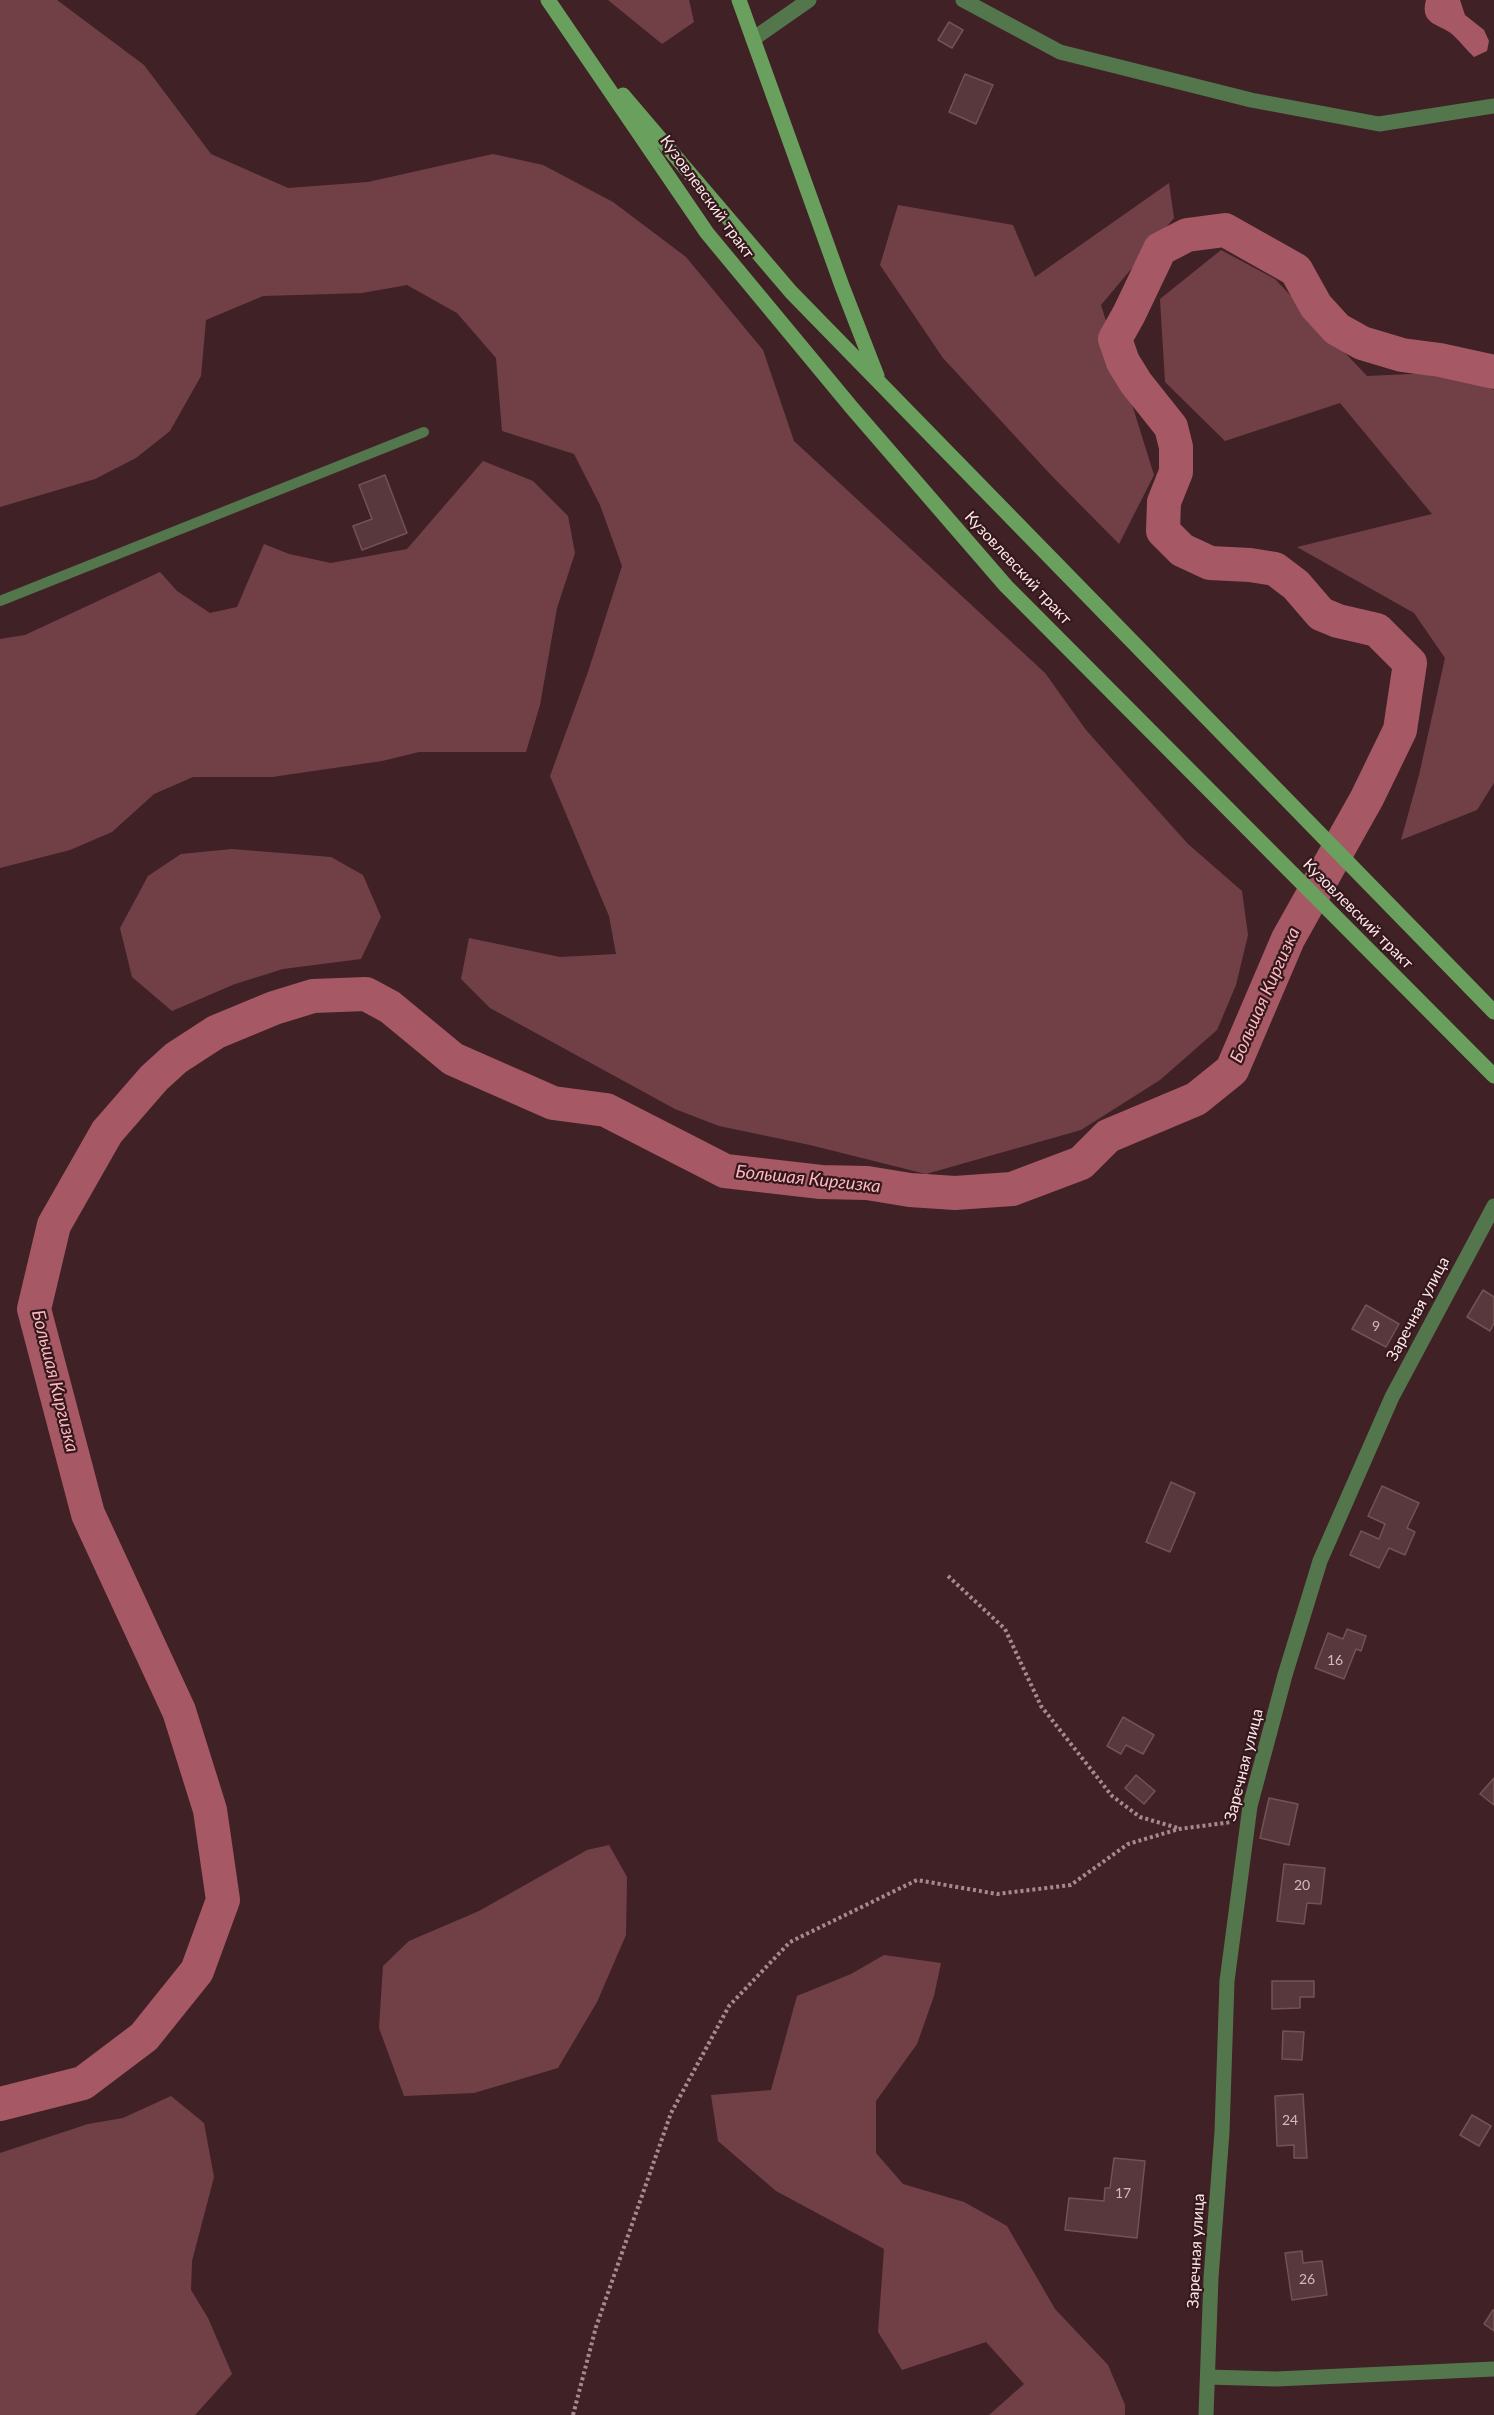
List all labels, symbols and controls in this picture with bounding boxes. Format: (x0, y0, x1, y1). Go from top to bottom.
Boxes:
street label: Кузовлевский тракт (656, 132, 758, 262)
street label: Кузовлевский тракт (961, 507, 1075, 629)
street label: Кузовлевский тракт (1299, 855, 1417, 973)
water label: Большая Киргизка (1226, 924, 1304, 1066)
water label: Большая Киргизка (734, 1161, 882, 1197)
street label: Заречная улица (1382, 1254, 1454, 1364)
water label: Большая Киргизка (27, 1308, 83, 1454)
house number: 9 (1372, 1318, 1380, 1334)
house number: 16 (1327, 1652, 1343, 1668)
street label: Заречная улица (1221, 1707, 1267, 1823)
house number: 20 (1294, 1877, 1310, 1893)
house number: 24 (1282, 2112, 1298, 2128)
house number: 17 (1115, 2185, 1131, 2201)
street label: Заречная улица (1183, 2193, 1209, 2309)
house number: 26 (1299, 2271, 1315, 2287)

